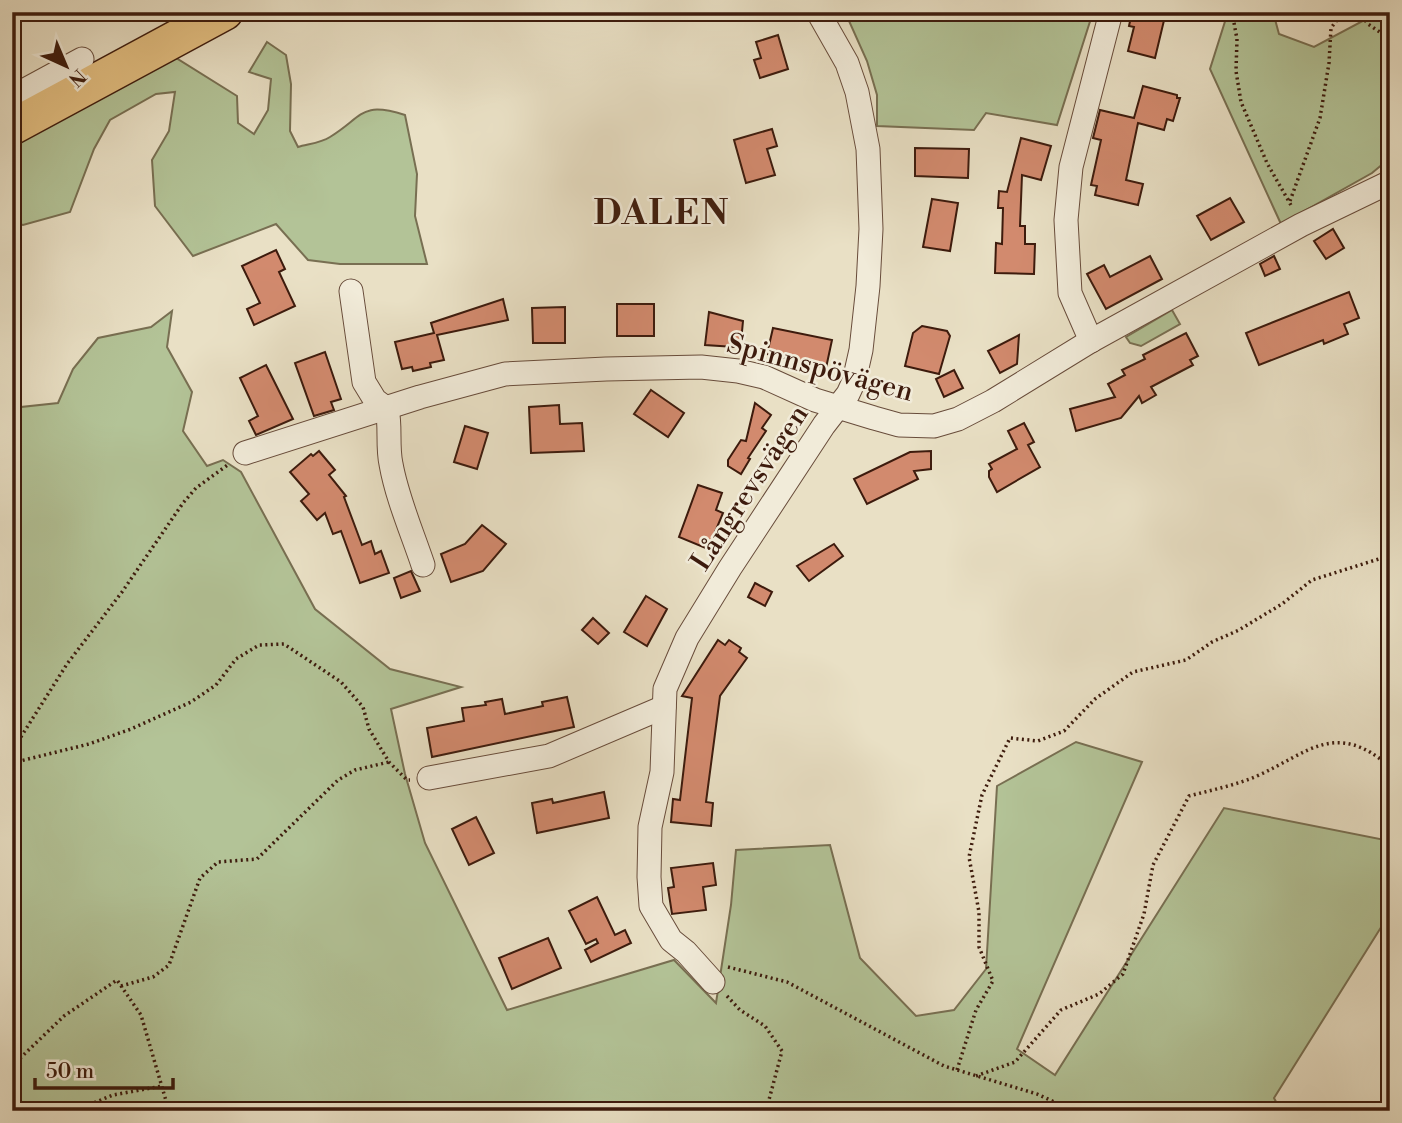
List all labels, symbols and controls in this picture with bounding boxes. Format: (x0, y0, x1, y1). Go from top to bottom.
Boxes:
north arrow (32, 32, 102, 102)
text: N (63, 64, 91, 91)
district label: DALEN (594, 192, 730, 235)
street label: Spinnspövägen (723, 326, 917, 410)
street label: Långrevsvägen (684, 398, 817, 577)
scale bar (35, 1046, 173, 1090)
text: 50 m (46, 1059, 94, 1085)

